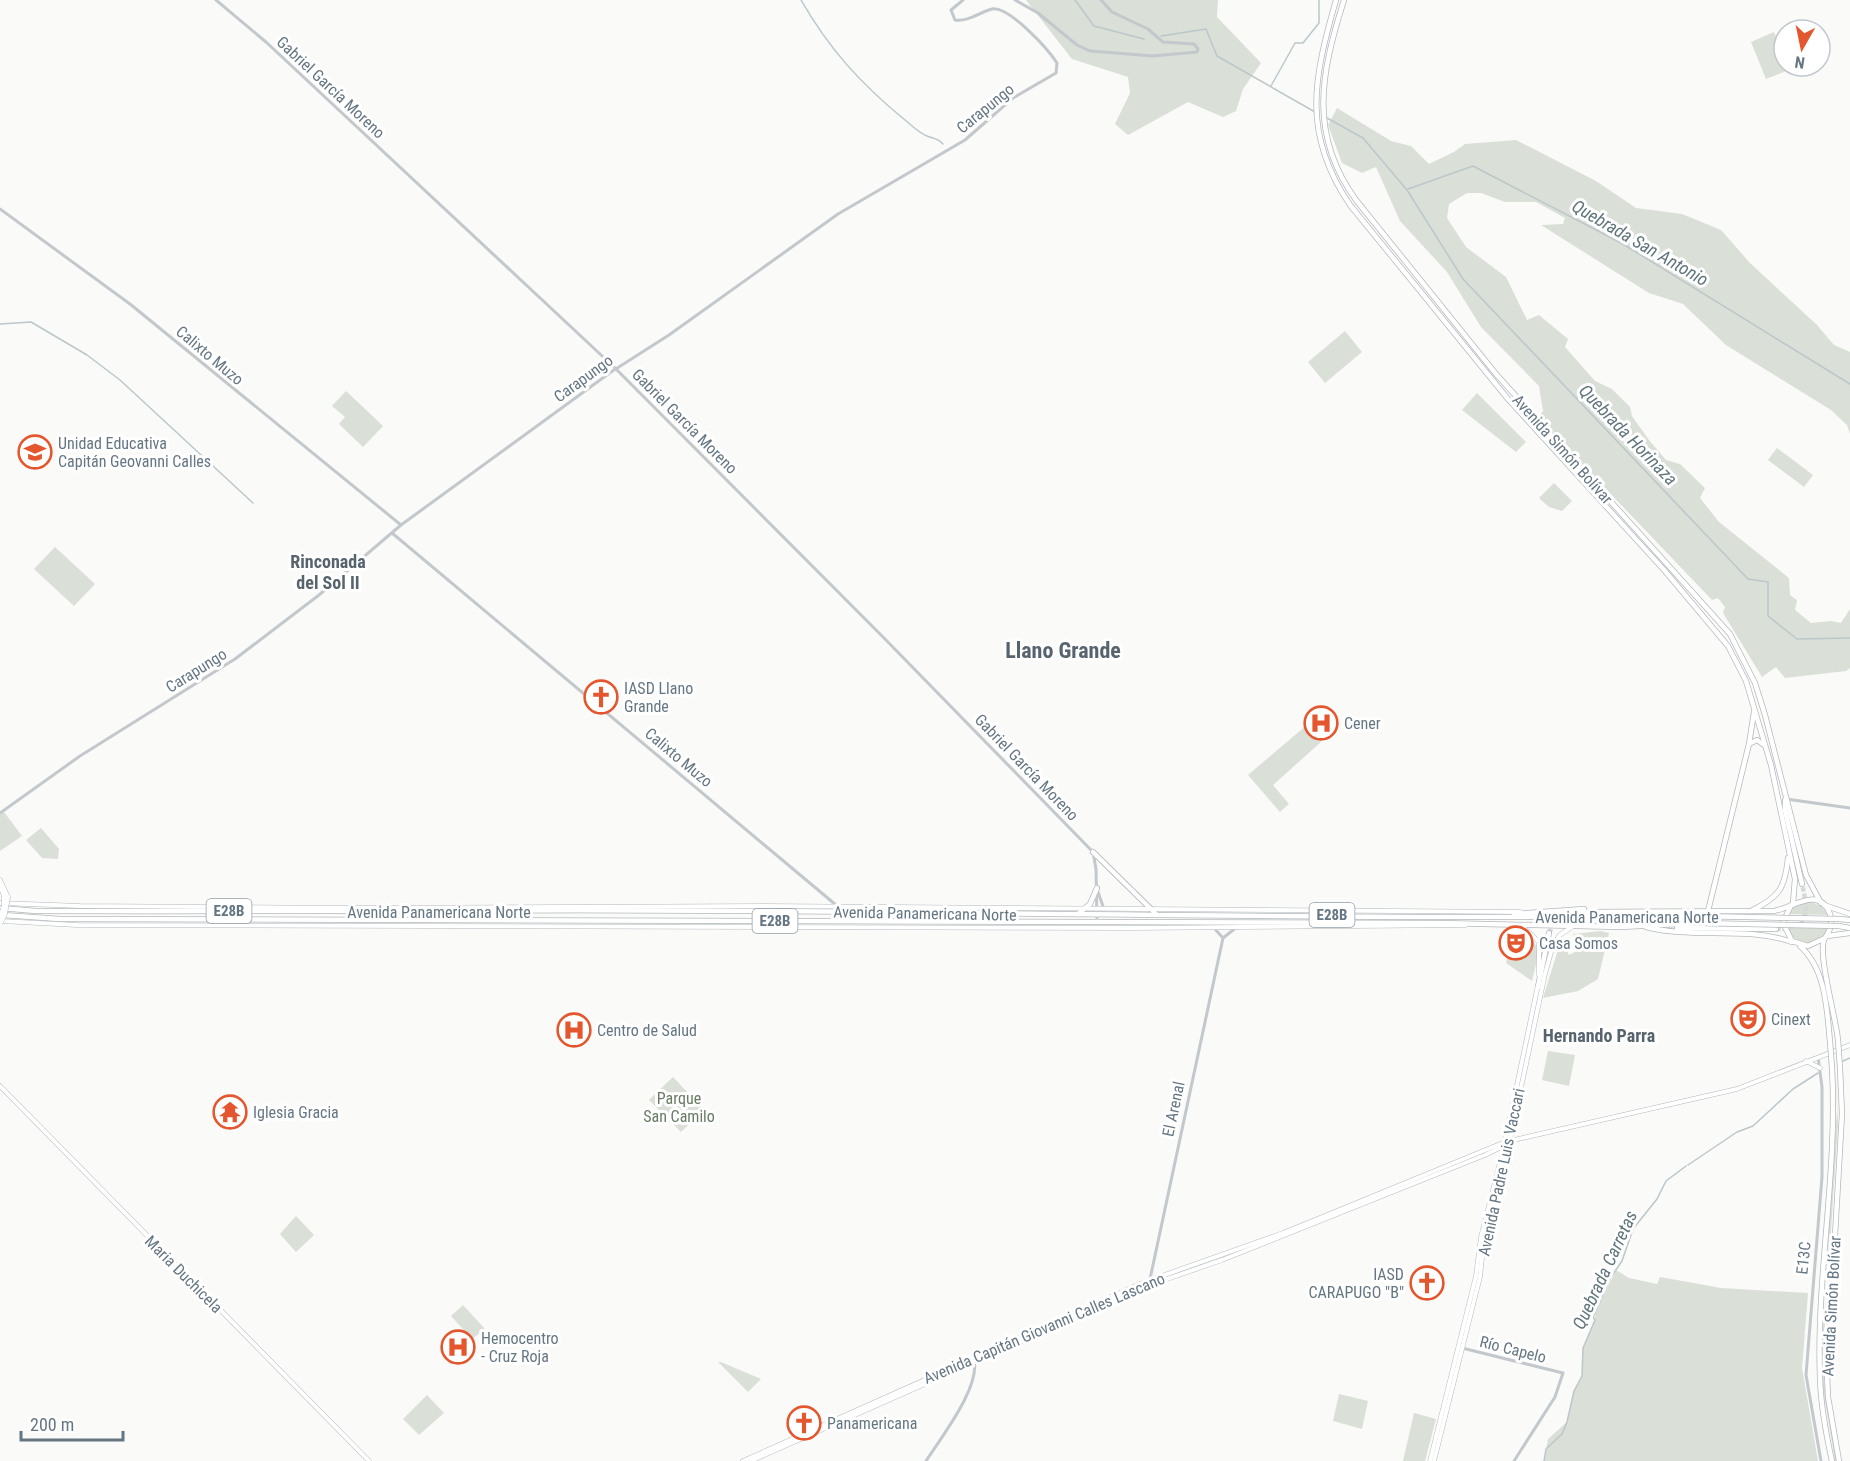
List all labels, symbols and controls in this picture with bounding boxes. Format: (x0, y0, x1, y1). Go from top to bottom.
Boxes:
north arrow (1772, 18, 1832, 78)
street label: Gabriel García Moreno (273, 32, 389, 142)
text: N (1793, 52, 1806, 72)
street label: Carapungo (953, 80, 1018, 137)
water label: Quebrada San Antonio (1568, 195, 1712, 290)
street label: Calixto Muzo (172, 322, 247, 389)
street label: Carapungo (550, 351, 616, 406)
street label: Gabriel García Moreno (628, 365, 741, 478)
water label: Quebrada Horinaza (1575, 380, 1682, 489)
street label: Avenida Simón Bolívar (1508, 391, 1617, 508)
school or university icon: Unidad Educativa Capitán Geovanni Calles (17, 434, 53, 470)
place label: Unidad Educativa Capitán Geovanni Calles (58, 434, 211, 471)
district label: Rinconada del Sol II (290, 551, 366, 593)
district label: Llano Grande (1005, 638, 1121, 663)
street label: Carapungo (162, 644, 230, 697)
church icon: IASD Llano Grande (583, 679, 619, 715)
place label: IASD Llano Grande (624, 679, 693, 716)
hospital icon: Cener (1303, 705, 1339, 741)
street label: Gabriel García Moreno (971, 710, 1082, 825)
place label: Cener (1344, 714, 1381, 733)
street label: Calixto Muzo (641, 724, 716, 791)
road number: E28B (206, 899, 252, 923)
street label: Avenida Panamericana Norte (833, 902, 1017, 925)
street label: Avenida Panamericana Norte (347, 903, 531, 922)
road number: E28B (1310, 903, 1354, 927)
street label: Avenida Panamericana Norte (1535, 908, 1719, 927)
road number: E28B (752, 909, 798, 933)
theatre icon: Casa Somos (1498, 925, 1534, 961)
place label: Casa Somos (1539, 934, 1618, 953)
theatre icon: Cinext (1730, 1001, 1766, 1037)
place label: Cinext (1771, 1010, 1811, 1029)
hospital icon: Centro de Salud (556, 1012, 592, 1048)
place label: Centro de Salud (597, 1021, 697, 1040)
district label: Hernando Parra (1543, 1025, 1655, 1046)
street label: El Arenal (1158, 1080, 1189, 1138)
street label: Avenida Padre Luis Vaccari (1474, 1087, 1529, 1258)
park label: Parque San Camilo (643, 1089, 715, 1126)
temple icon: Iglesia Gracia (212, 1094, 248, 1130)
place label: Iglesia Gracia (253, 1103, 339, 1122)
water label: Quebrada Carretas (1568, 1207, 1641, 1333)
street label: Maria Duchicela (141, 1232, 226, 1317)
street label: Avenida Simón Bolívar (1818, 1235, 1845, 1377)
street label: E13C (1792, 1241, 1815, 1275)
place label: IASD CARAPUGO "B" (1308, 1265, 1404, 1302)
church icon: IASD CARAPUGO "B" (1409, 1265, 1445, 1301)
street label: Avenida Capitán Giovanni Calles Lascano (921, 1269, 1168, 1388)
hospital icon: Hemocentro - Cruz Roja (440, 1329, 476, 1365)
place label: Hemocentro - Cruz Roja (481, 1329, 559, 1366)
street label: Río Capelo (1478, 1332, 1548, 1367)
scale bar (21, 1404, 123, 1442)
church icon: Panamericana (786, 1405, 822, 1441)
text: 200 m (30, 1414, 74, 1435)
place label: Panamericana (827, 1414, 917, 1433)

